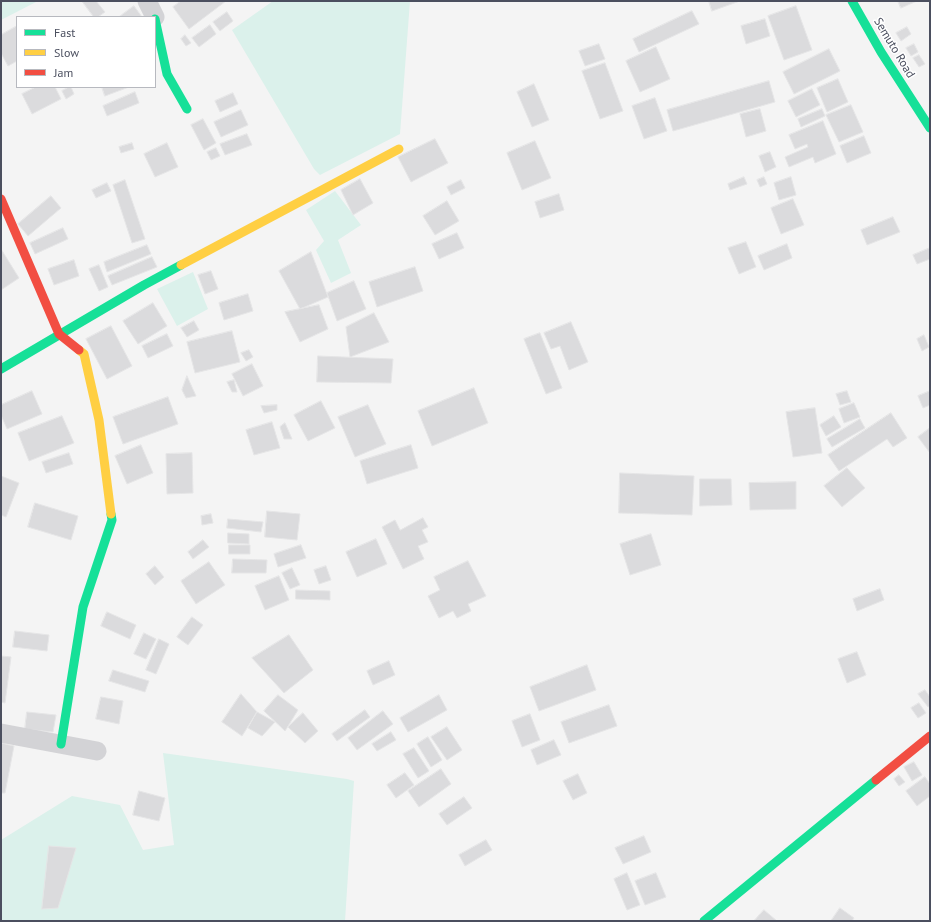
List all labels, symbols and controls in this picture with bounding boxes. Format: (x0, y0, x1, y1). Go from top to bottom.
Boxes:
street label: Semuto Road (870, 15, 918, 81)
legend (16, 16, 156, 88)
text: Fast (54, 25, 75, 40)
text: Slow (54, 45, 79, 60)
text: Jam (54, 65, 73, 80)

